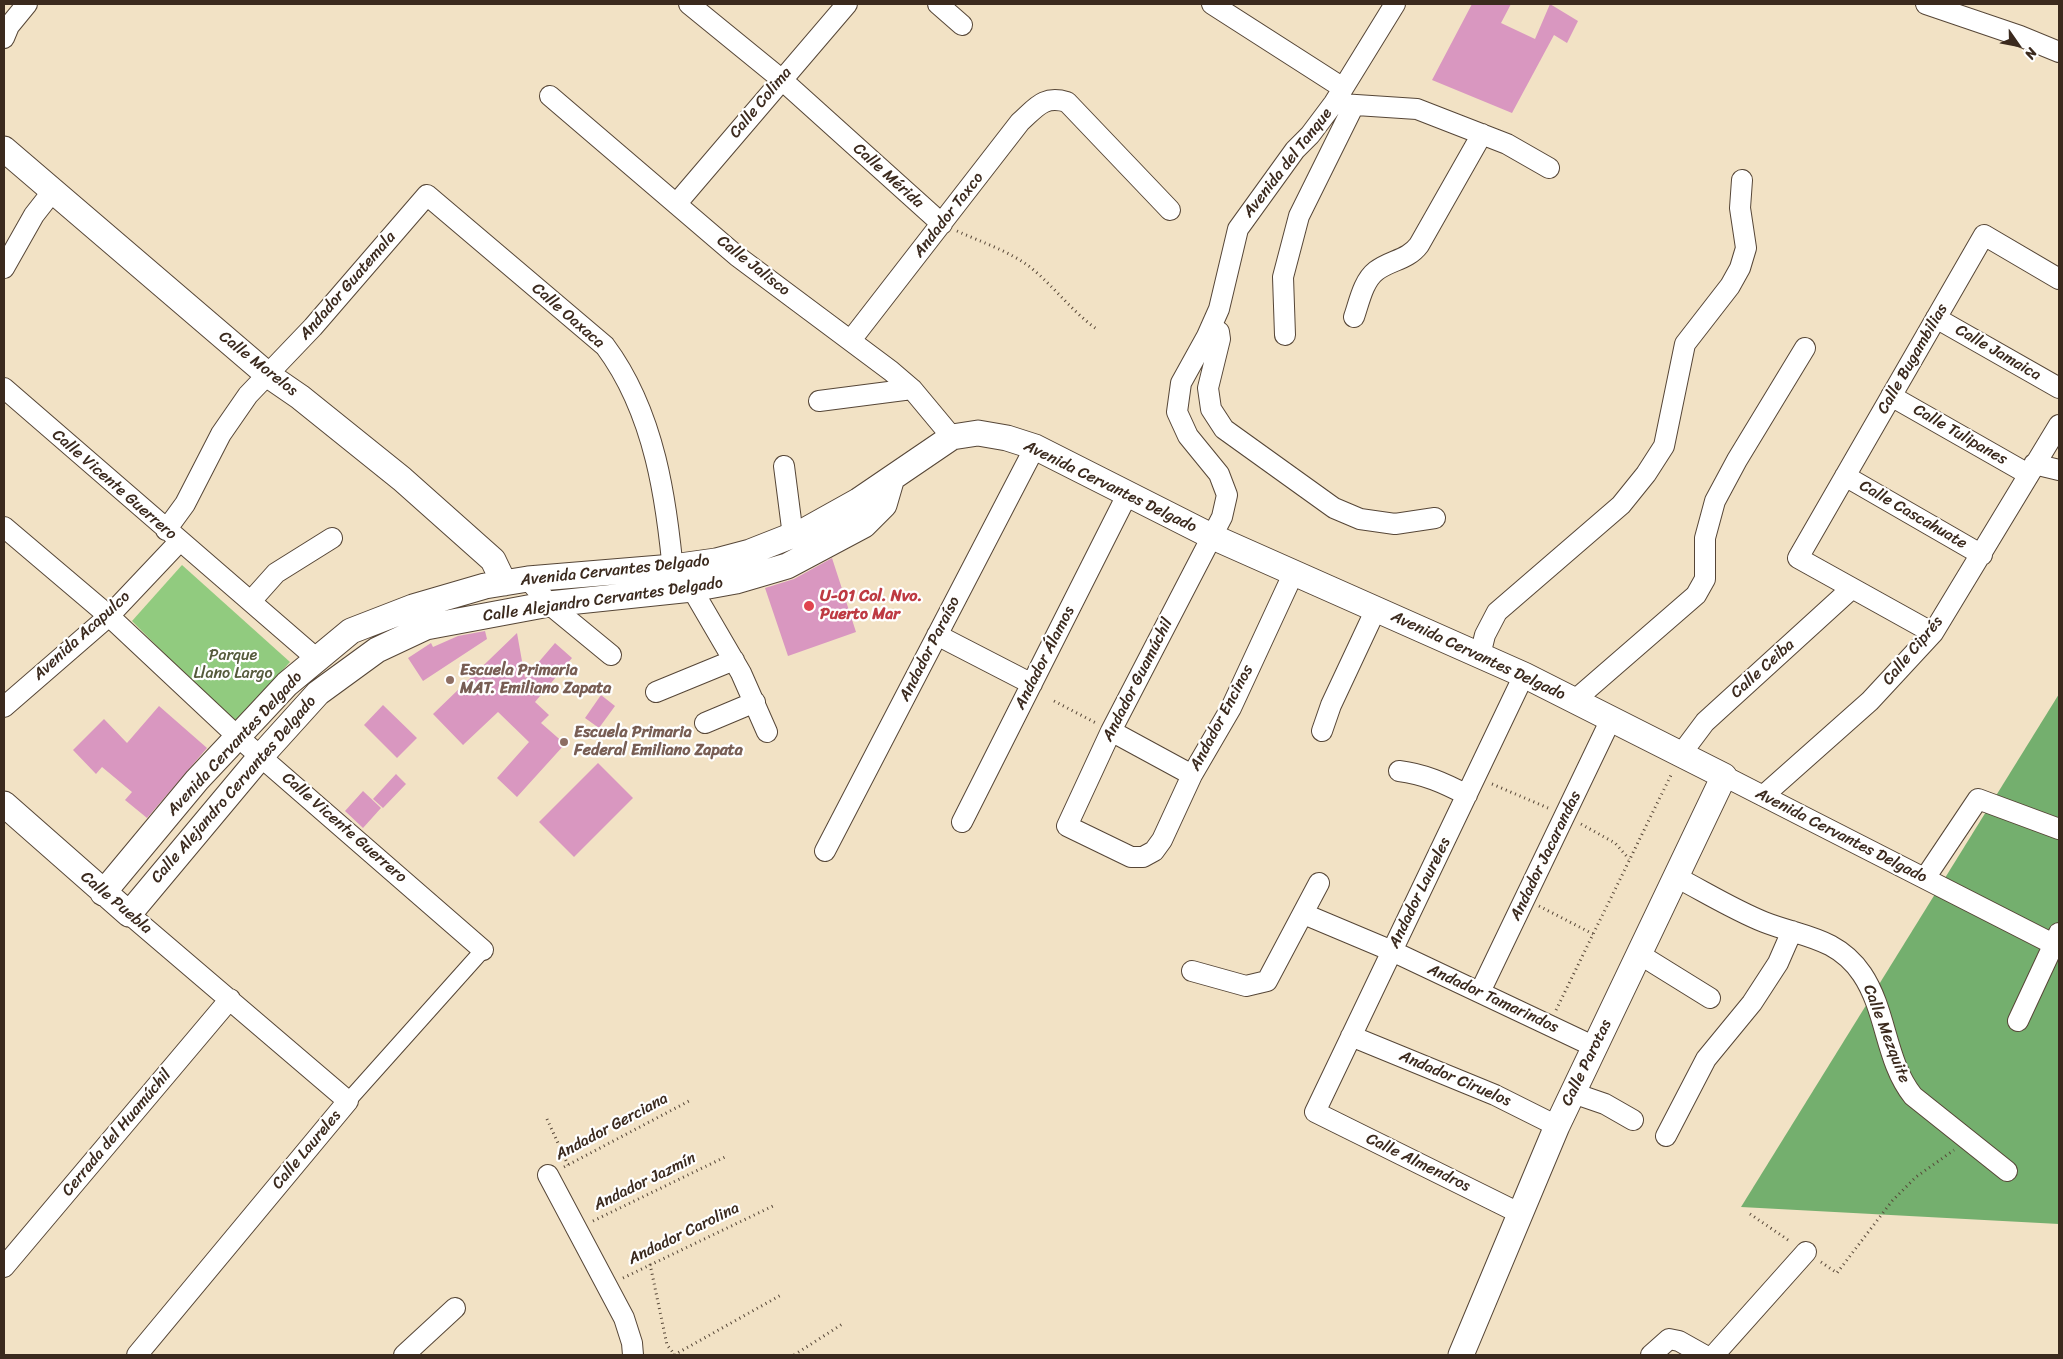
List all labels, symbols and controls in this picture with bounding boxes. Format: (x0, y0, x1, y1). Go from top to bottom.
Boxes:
north arrow (1993, 20, 2043, 70)
text: N (2018, 43, 2044, 64)
street label: Calle Colima (726, 64, 796, 142)
street label: Avenida del Tanque (1239, 105, 1337, 221)
street label: Calle Mérida (849, 139, 927, 213)
street label: Andador Taxco (910, 169, 988, 261)
street label: Andador Guatemala (296, 228, 400, 344)
street label: Calle Jalisco (713, 232, 793, 300)
street label: Calle Oaxaca (528, 279, 608, 353)
street label: Calle Bugambilias (1874, 301, 1952, 417)
street label: Calle Jamaica (1952, 321, 2044, 385)
street label: Calle Morelos (215, 327, 301, 401)
street label: Calle Tulipanes (1910, 400, 2010, 470)
street label: Calle Vicente Guerrero (48, 426, 180, 544)
street label: Avenida Cervantes Delgado (1020, 437, 1200, 537)
street label: Calle Cascahuate (1856, 476, 1970, 554)
street label: Avenida Cervantes Delgado (520, 552, 710, 590)
street label: Calle Alejandro Cervantes Delgado (482, 574, 724, 626)
street label: Avenida Acapulco (30, 587, 134, 685)
place label: U-01 Col. Nvo. Puerto Mar (820, 587, 922, 625)
street label: Andador Paraíso (895, 593, 965, 705)
marker: U-01 Col. Nvo. Puerto Mar (802, 599, 816, 613)
street label: Andador Álamos (1011, 603, 1079, 713)
street label: Avenida Cervantes Delgado (1388, 607, 1568, 705)
street label: Calle Ciprés (1879, 613, 1947, 689)
street label: Andador Guamúchil (1099, 615, 1177, 745)
street label: Calle Ceiba (1727, 635, 1799, 703)
park label: Parque Llano Largo (193, 646, 273, 684)
place label: Escuela Primaria MAT. Emiliano Zapata (460, 661, 611, 699)
street label: Andador Encinos (1186, 662, 1258, 774)
street label: Avenida Cervantes Delgado (163, 668, 307, 820)
marker: Escuela Primaria MAT. Emiliano Zapata (444, 674, 456, 686)
street label: Calle Alejandro Cervantes Delgado (147, 692, 321, 888)
place label: Escuela Primaria Federal Emiliano Zapata (574, 723, 743, 761)
marker: Escuela Primaria Federal Emiliano Zapata (558, 736, 570, 748)
street label: Calle Vicente Guerrero (278, 769, 410, 887)
street label: Avenida Cervantes Delgado (1752, 784, 1930, 888)
street label: Andador Jacarandas (1506, 788, 1586, 924)
street label: Andador Laureles (1385, 835, 1455, 951)
street label: Calle Puebla (76, 868, 156, 938)
street label: Andador Tamarindos (1424, 960, 1562, 1038)
street label: Calle Mezquite (1858, 982, 1914, 1086)
street label: Calle Parotas (1558, 1017, 1616, 1109)
street label: Andador Ciruelos (1396, 1047, 1514, 1111)
street label: Cerrada del Huamúchil (58, 1066, 176, 1200)
street label: Andador Gerciana (552, 1089, 672, 1165)
street label: Calle Laureles (268, 1107, 346, 1193)
street label: Calle Almendros (1363, 1130, 1473, 1196)
street label: Andador Jazmín (591, 1149, 699, 1215)
street label: Andador Carolina (625, 1199, 743, 1269)

